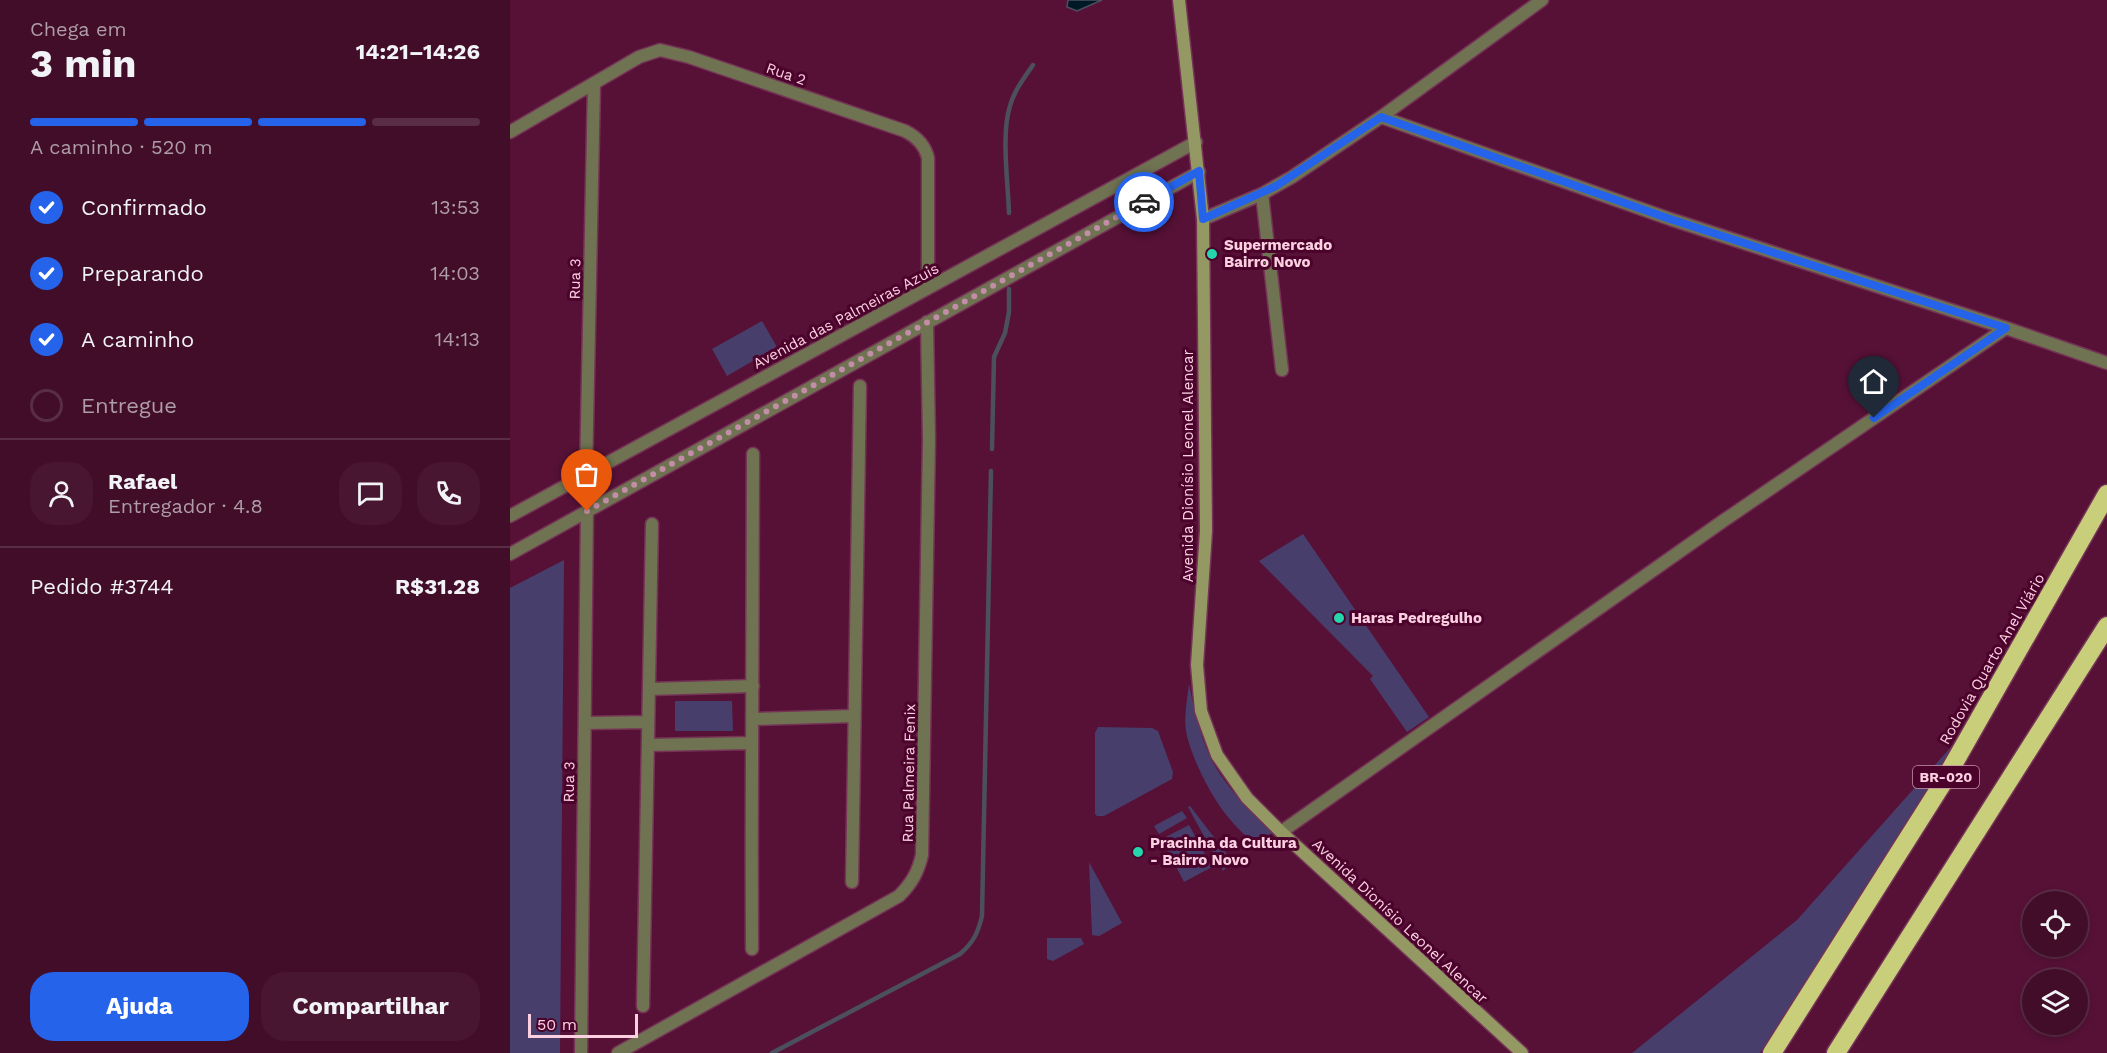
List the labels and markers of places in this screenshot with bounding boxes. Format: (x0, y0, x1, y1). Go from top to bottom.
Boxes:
place label: Supermercado Bairro Novo (1224, 236, 1332, 271)
marker: Supermercado Bairro Novo (1205, 247, 1219, 261)
pin (1848, 356, 1899, 418)
pin (561, 449, 612, 511)
place label: Haras Pedregulho (1351, 609, 1482, 627)
marker: Haras Pedregulho (1332, 611, 1346, 625)
place label: Pracinha da Cultura - Bairro Novo (1150, 834, 1297, 869)
marker: Pracinha da Cultura - Bairro Novo (1131, 845, 1145, 859)

